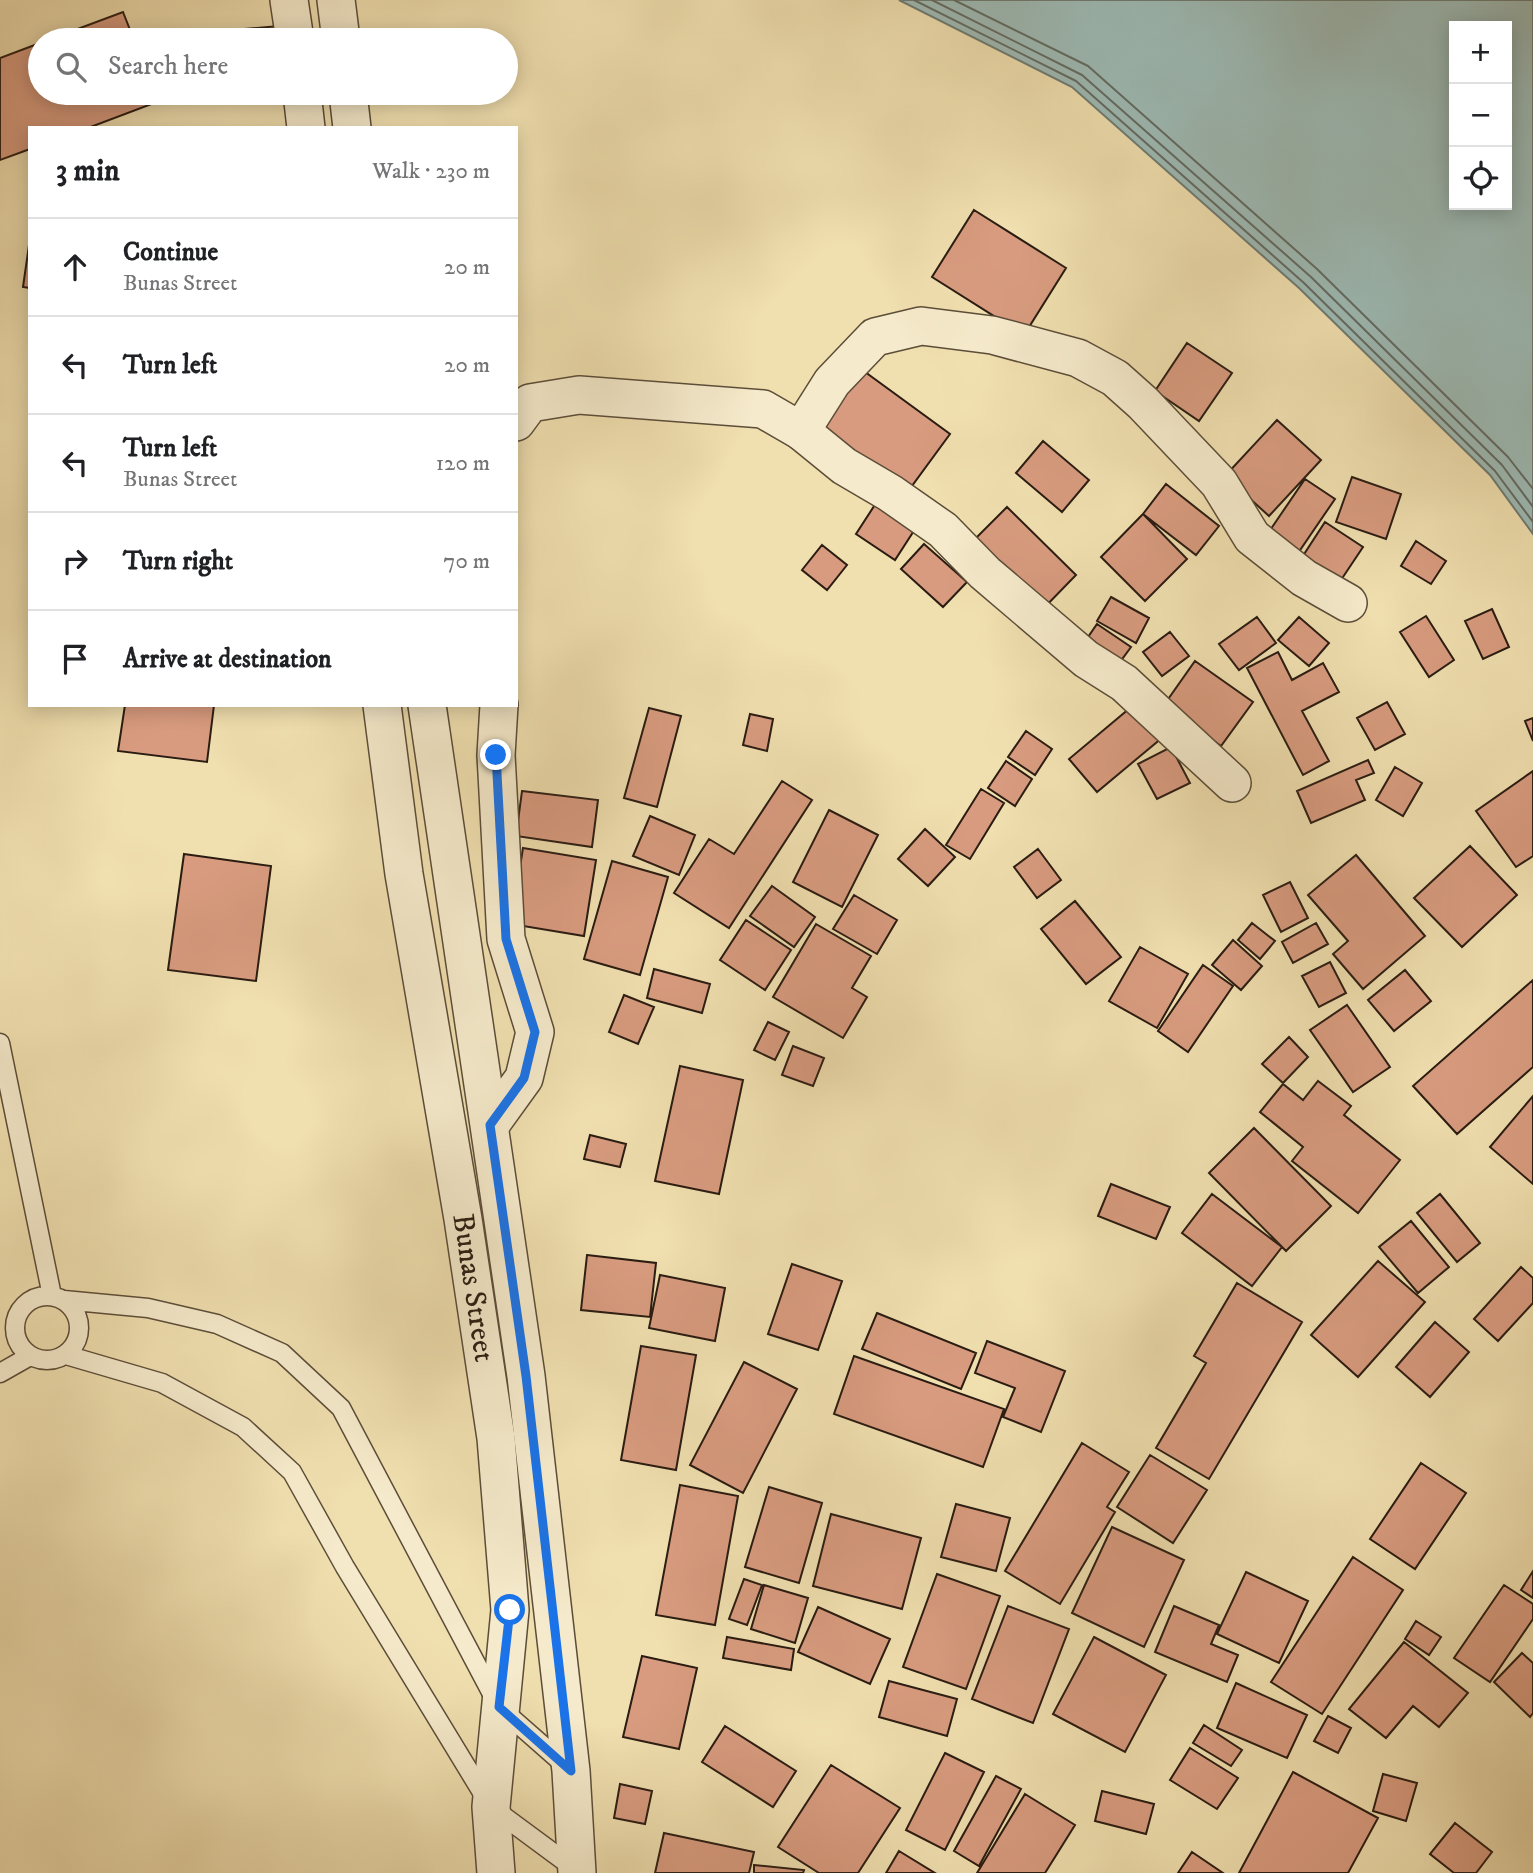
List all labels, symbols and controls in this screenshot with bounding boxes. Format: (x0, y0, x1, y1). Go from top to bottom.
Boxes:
map controls (1449, 21, 1512, 210)
button: + (1449, 21, 1512, 84)
search box (28, 28, 518, 105)
icon: search (52, 48, 90, 86)
text: Search here (108, 50, 228, 83)
button: − (1449, 84, 1512, 147)
button: locate (1449, 147, 1512, 210)
text: 3 min (56, 153, 120, 190)
text: Walk · 230 m (372, 157, 490, 186)
text: Continue (123, 236, 218, 269)
icon: ahead (56, 248, 94, 286)
text: 20 m (444, 253, 490, 282)
text: Bunas Street (123, 269, 237, 298)
icon: left (56, 346, 94, 384)
text: Turn left (123, 349, 217, 382)
text: 20 m (444, 351, 490, 380)
text: Turn left (123, 432, 217, 465)
icon: left (56, 444, 94, 482)
text: 120 m (436, 449, 490, 478)
text: Bunas Street (123, 465, 237, 494)
icon: right (56, 542, 94, 580)
text: Turn right (123, 545, 233, 578)
text: 70 m (443, 547, 490, 576)
icon: arrive (56, 640, 94, 678)
text: Arrive at destination (123, 643, 332, 676)
route end (480, 739, 511, 770)
street label: Bunas Street (444, 1211, 503, 1364)
route start (494, 1594, 525, 1625)

